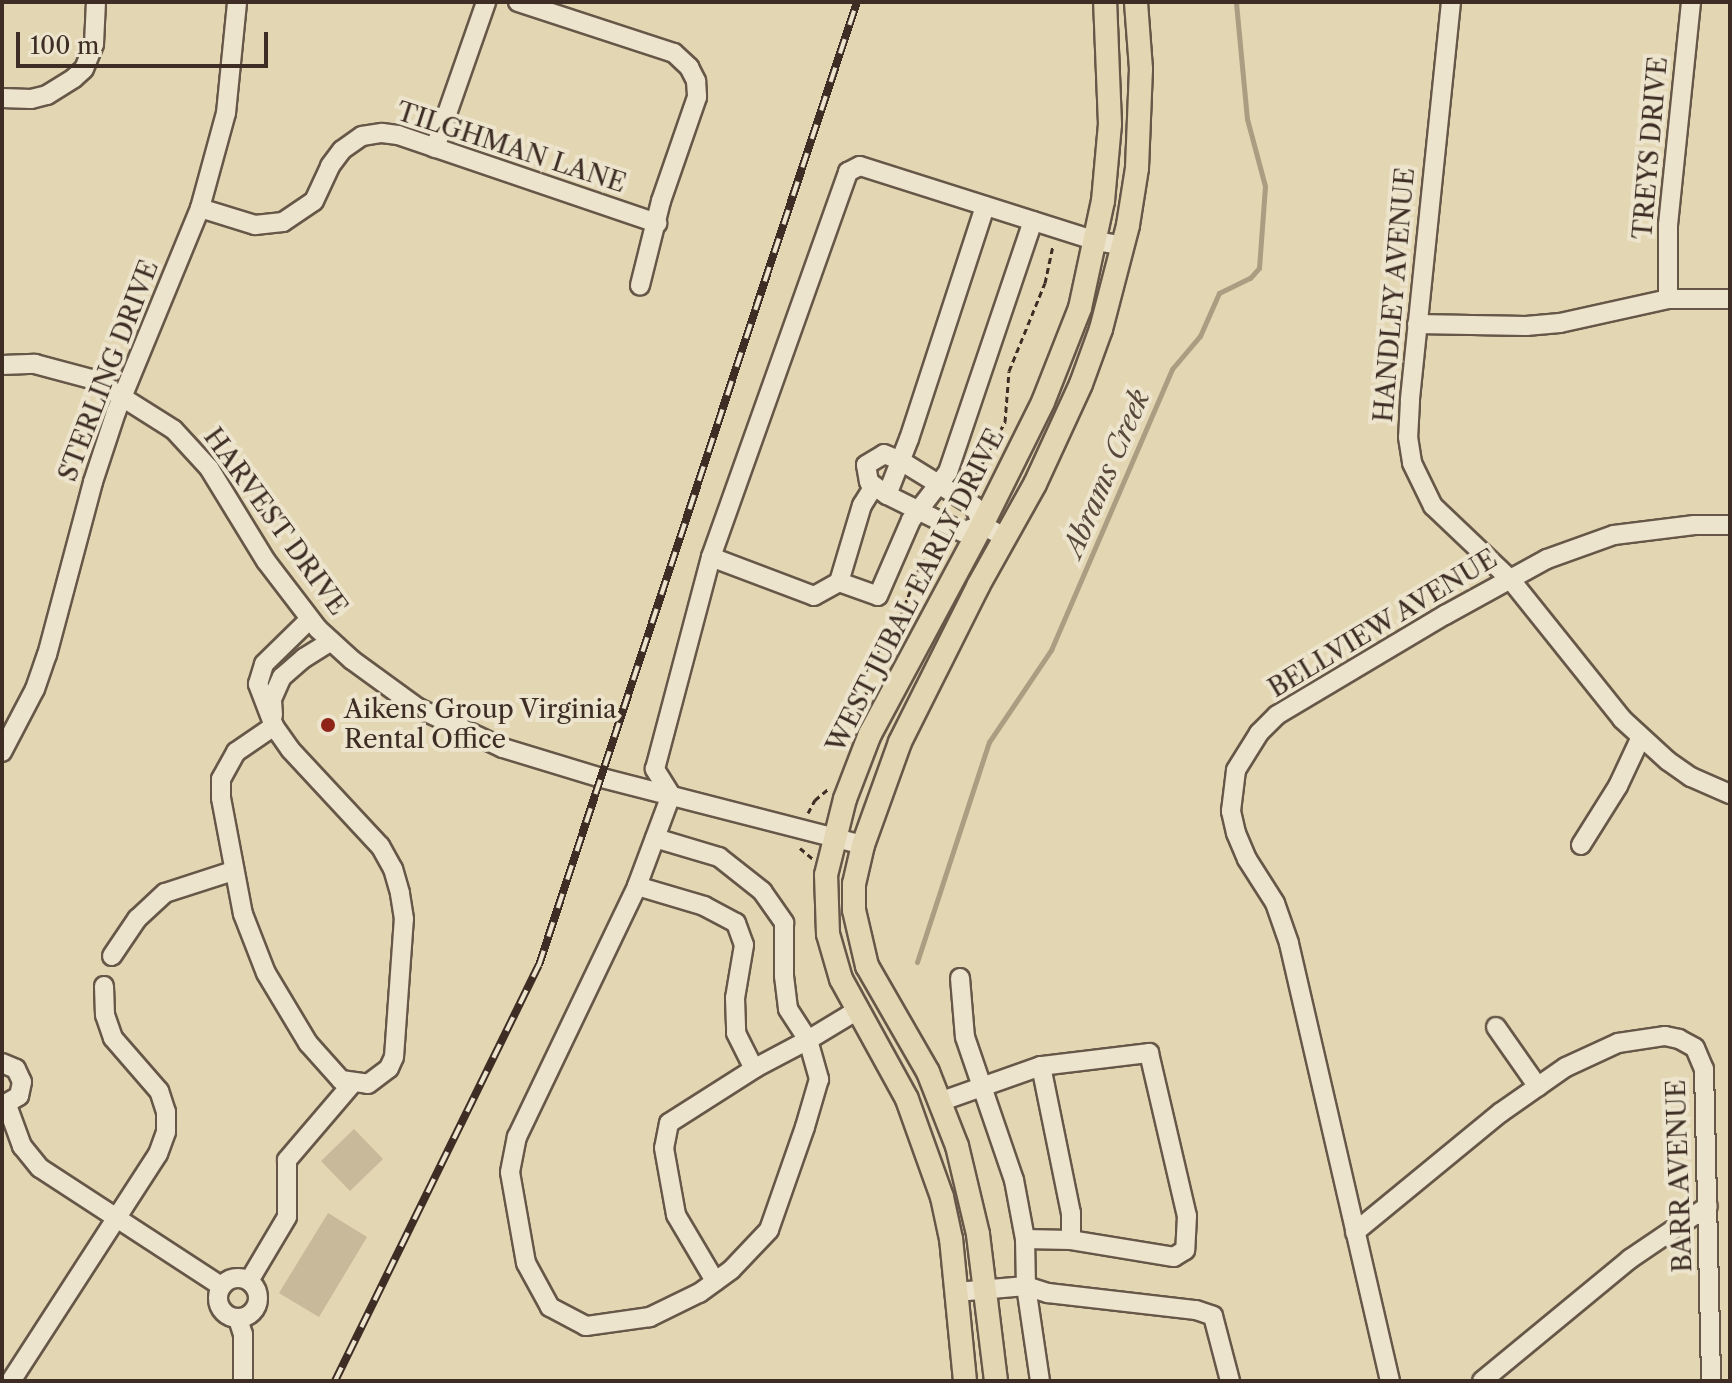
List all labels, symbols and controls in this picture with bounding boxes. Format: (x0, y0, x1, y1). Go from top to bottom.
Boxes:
scale bar (20, 16, 272, 66)
text: 100 m (30, 31, 99, 60)
street label: TREYS DRIVE (1627, 55, 1675, 241)
street label: TILGHMAN LANE (392, 96, 630, 200)
street label: HANDLEY AVENUE (1368, 165, 1422, 425)
street label: STERLING DRIVE (52, 256, 166, 486)
water label: Abrams Creek (1056, 384, 1156, 562)
street label: HARVEST DRIVE (196, 422, 354, 622)
street label: WEST JUBAL EARLY DRIVE (820, 423, 1012, 759)
street label: BELLVIEW AVENUE (1262, 543, 1504, 705)
place label: Aikens Group Virginia Rental Office (344, 694, 618, 756)
marker: Aikens Group Virginia Rental Office (319, 716, 337, 734)
street label: BARR AVENUE (1661, 1078, 1699, 1274)

